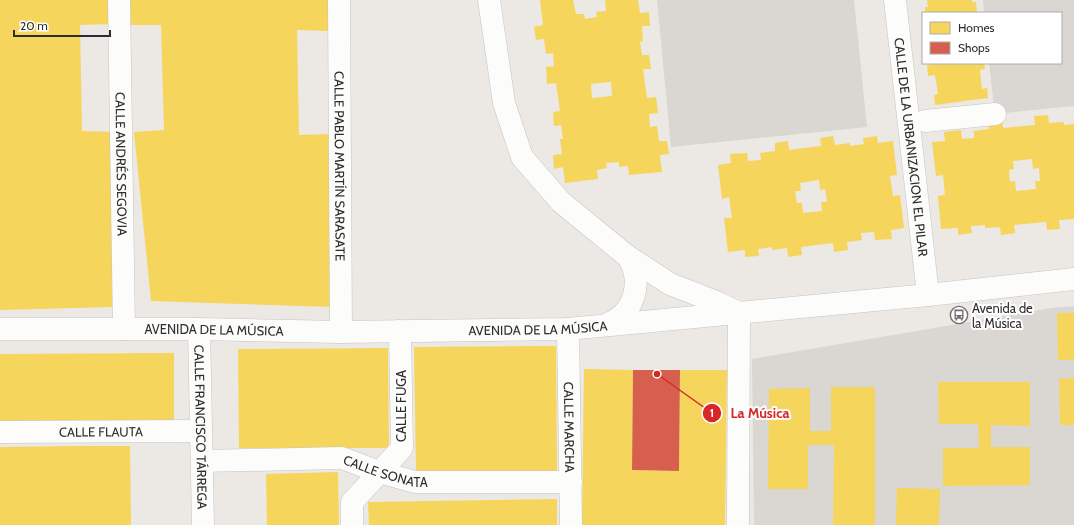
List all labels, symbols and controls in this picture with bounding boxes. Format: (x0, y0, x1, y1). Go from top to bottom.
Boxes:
scale bar (14, 12, 110, 38)
legend (922, 12, 1062, 64)
text: 20 m (20, 18, 48, 33)
text: Homes (958, 20, 995, 35)
street label: CALLE DE LA URBANIZACION EL PILAR (891, 37, 932, 257)
text: Shops (958, 40, 990, 55)
street label: CALLE PABLO MARTÍN SARASATE (331, 71, 349, 261)
street label: CALLE ANDRÉS SEGOVIA (112, 92, 131, 236)
place label: Avenida de la Música (972, 300, 1033, 331)
bus stop icon: Avenida de la Música (949, 305, 969, 325)
street label: AVENIDA DE LA MÚSICA (468, 317, 608, 338)
street label: AVENIDA DE LA MÚSICA (144, 321, 284, 339)
street label: CALLE FRANCISCO TÁRREGA (191, 345, 211, 509)
street label: CALLE FUGA (393, 370, 409, 442)
street label: CALLE MARCHA (561, 381, 578, 473)
callout: La Música (702, 400, 797, 426)
text: La Música (731, 404, 790, 422)
text: 1 (710, 405, 714, 420)
street label: CALLE FLAUTA (59, 423, 143, 440)
street label: CALLE SONATA (341, 451, 428, 490)

